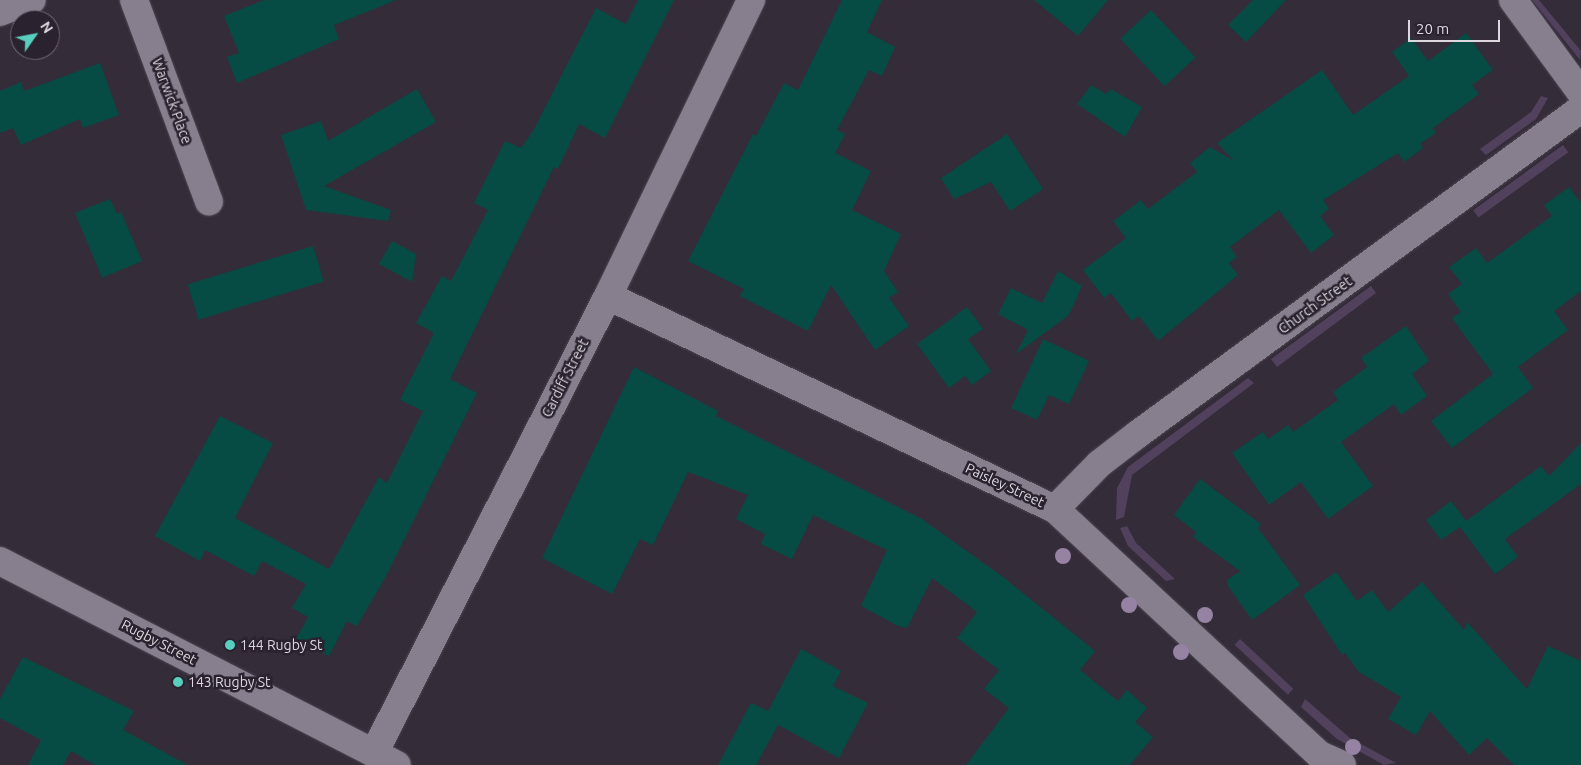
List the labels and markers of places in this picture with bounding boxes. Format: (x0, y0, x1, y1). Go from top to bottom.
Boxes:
place label: 144 Rugby St (240, 637, 323, 653)
marker: 144 Rugby St (224, 639, 236, 651)
place label: 143 Rugby St (188, 674, 271, 690)
marker: 143 Rugby St (172, 676, 184, 688)

